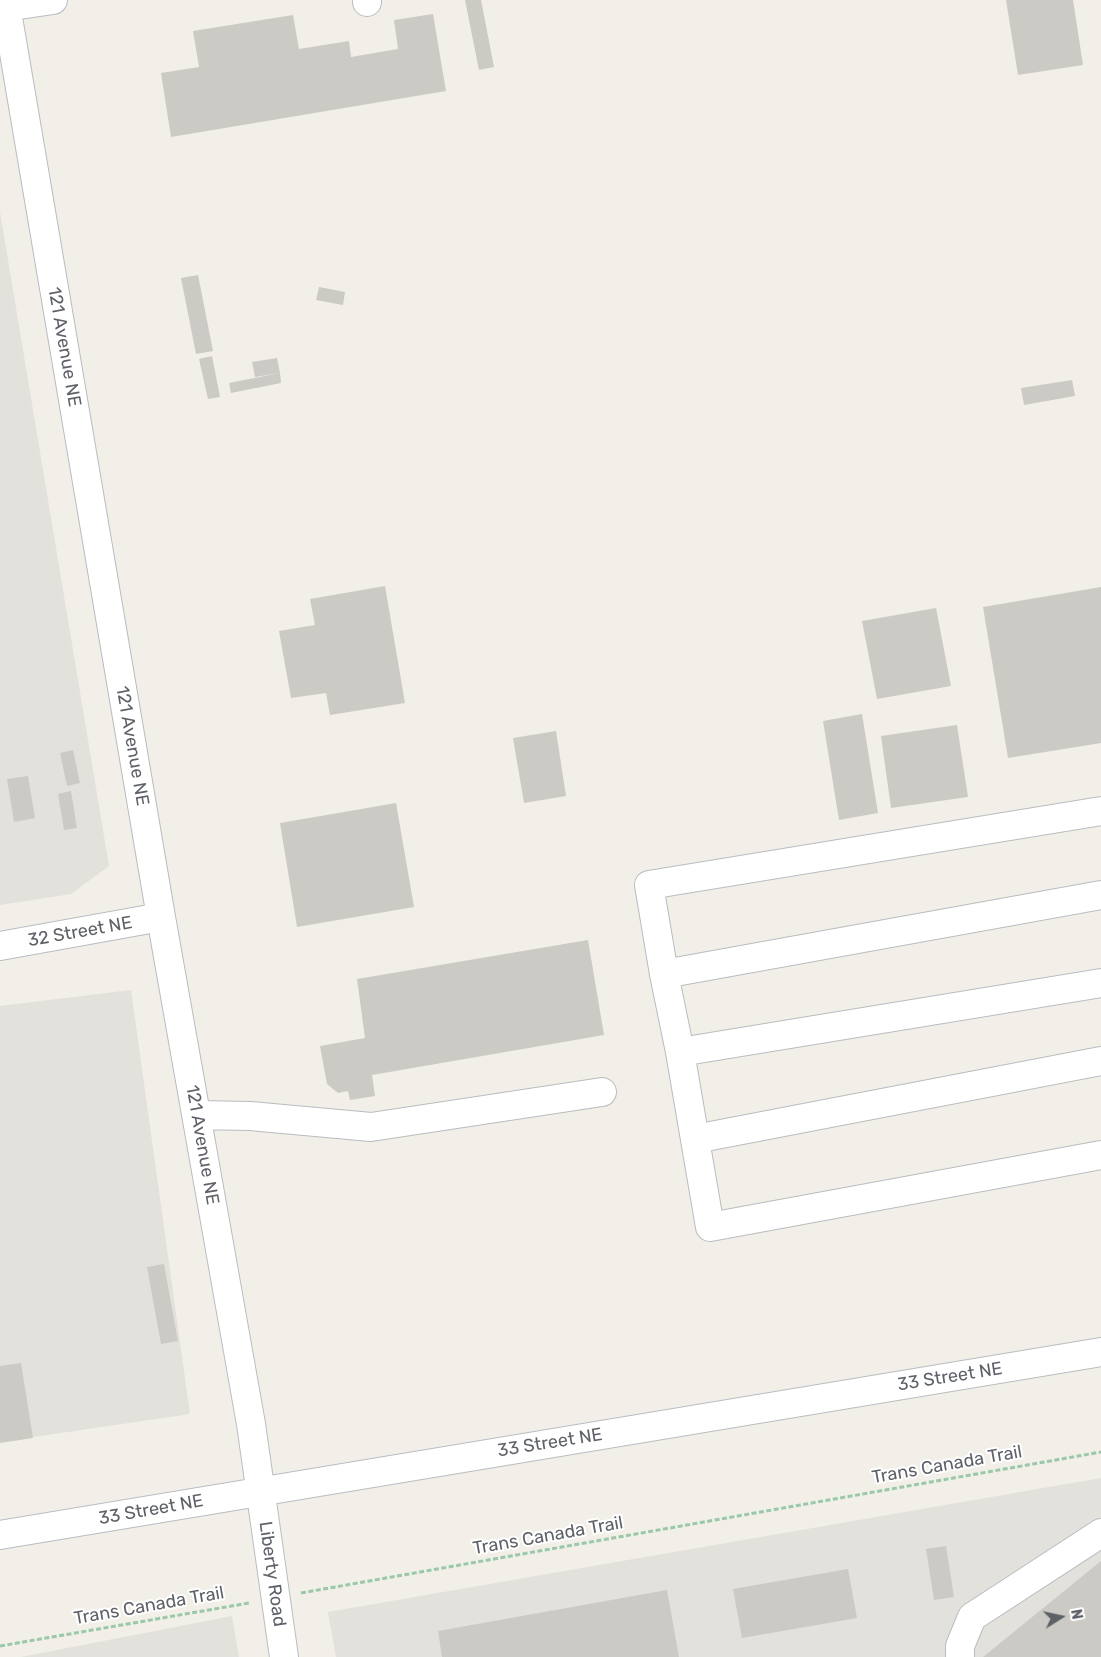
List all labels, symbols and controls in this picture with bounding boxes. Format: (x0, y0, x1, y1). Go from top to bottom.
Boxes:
street label: 121 Avenue NE (43, 285, 85, 409)
street label: 121 Avenue NE (111, 684, 153, 808)
street label: 32 Street NE (26, 912, 134, 952)
street label: 121 Avenue NE (181, 1083, 223, 1207)
street label: 33 Street NE (896, 1358, 1004, 1396)
street label: 33 Street NE (496, 1424, 604, 1462)
street label: Trans Canada Trail (870, 1441, 1024, 1489)
street label: 33 Street NE (97, 1490, 205, 1530)
street label: Trans Canada Trail (471, 1512, 625, 1560)
street label: Liberty Road (254, 1520, 290, 1628)
street label: Trans Canada Trail (72, 1582, 226, 1630)
north arrow (1036, 1592, 1086, 1642)
text: N (1067, 1608, 1086, 1621)

